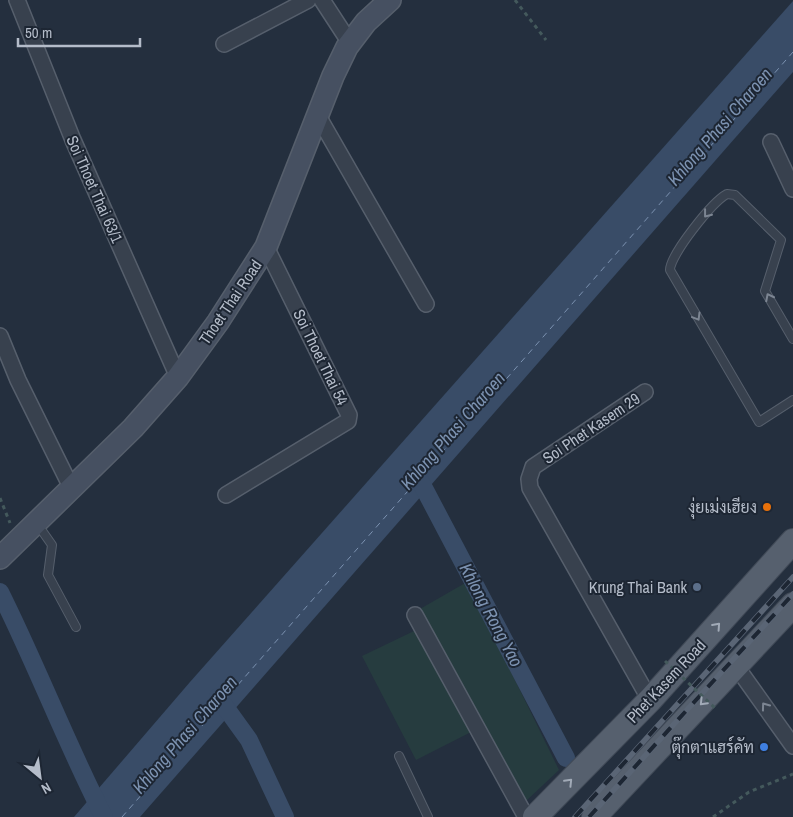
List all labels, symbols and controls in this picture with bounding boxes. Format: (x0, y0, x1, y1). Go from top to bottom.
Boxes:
scale bar (18, 15, 140, 47)
text: 50 m (25, 22, 52, 43)
water label: Khlong Phasi Charoen (661, 62, 778, 191)
street label: Soi Thoet Thai 63/1 (61, 132, 129, 247)
one-way arrow (704, 208, 712, 217)
street label: Thoet Thai Road (193, 255, 267, 349)
one-way arrow (765, 293, 775, 302)
street label: Soi Thoet Thai 54 (288, 305, 354, 409)
one-way arrow (690, 311, 700, 320)
water label: Khlong Phasi Charoen (394, 366, 511, 495)
street label: Soi Phet Kasem 29 (538, 387, 644, 469)
place label: งุ่ยเม่งเฮียง (688, 496, 757, 519)
marker: งุ่ยเม่งเฮียง (761, 501, 773, 513)
water label: Khlong Rong Yao (454, 559, 529, 671)
place label: Krung Thai Bank (589, 576, 687, 598)
marker: Krung Thai Bank (691, 581, 703, 593)
one-way arrow (711, 622, 720, 631)
street label: Phet Kasem Road (622, 635, 710, 727)
water label: Khlong Phasi Charoen (126, 670, 243, 799)
one-way arrow (700, 696, 709, 705)
one-way arrow (762, 702, 771, 712)
place label: ตุ๊กตาแฮร์คัท (671, 735, 754, 759)
marker: ตุ๊กตาแฮร์คัท (758, 741, 770, 753)
north arrow (15, 752, 65, 802)
text: N (38, 778, 54, 798)
one-way arrow (563, 779, 572, 788)

